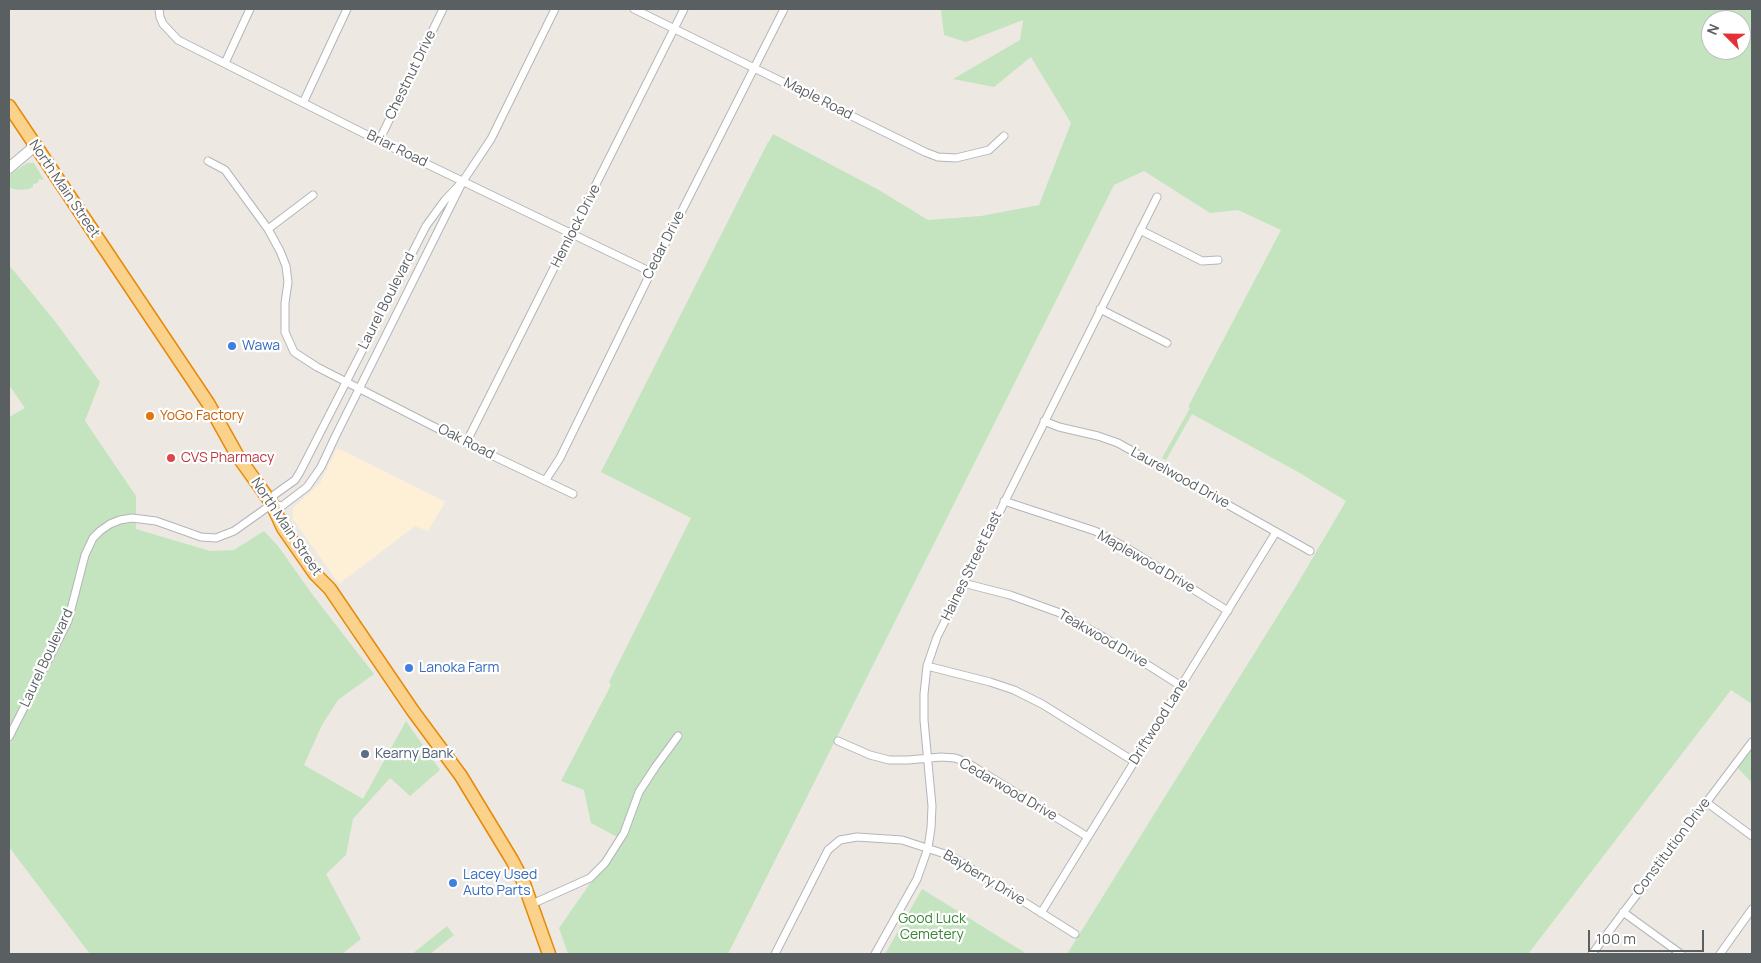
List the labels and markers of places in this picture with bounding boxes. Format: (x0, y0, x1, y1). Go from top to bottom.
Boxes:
place label: Wawa (242, 338, 280, 354)
marker: Wawa (226, 340, 238, 352)
place label: YoGo Factory (160, 408, 244, 424)
marker: YoGo Factory (144, 410, 156, 422)
place label: CVS Pharmacy (181, 450, 274, 466)
marker: CVS Pharmacy (165, 452, 177, 464)
place label: Lanoka Farm (419, 660, 499, 676)
marker: Lanoka Farm (403, 662, 415, 674)
place label: Kearny Bank (375, 746, 453, 762)
marker: Kearny Bank (359, 748, 371, 760)
place label: Lacey Used Auto Parts (463, 867, 537, 900)
marker: Lacey Used Auto Parts (447, 877, 459, 889)

